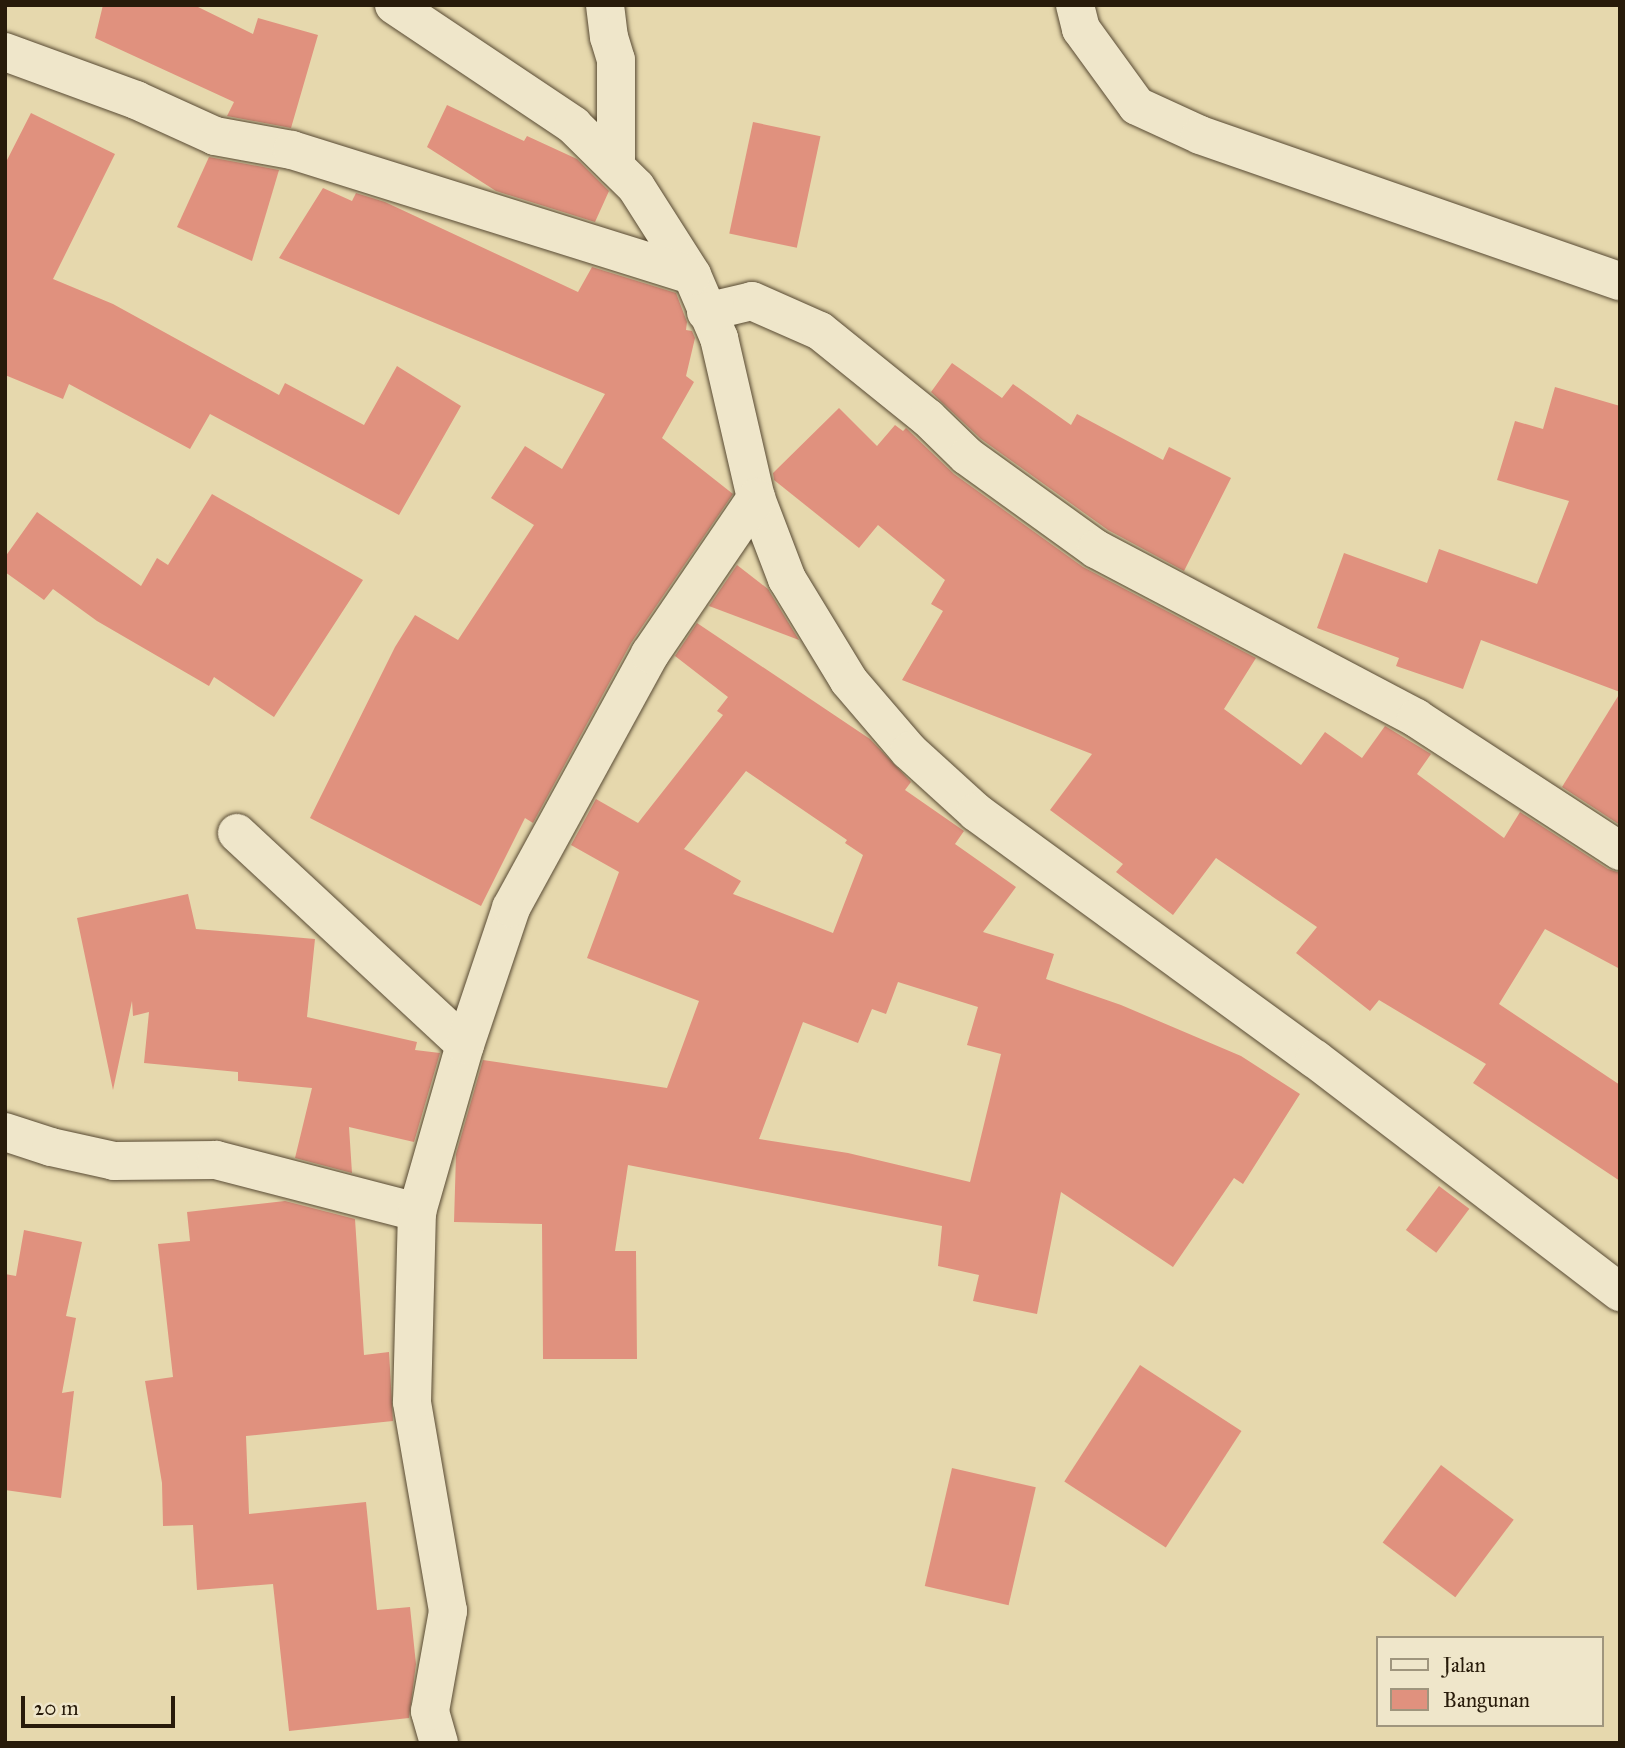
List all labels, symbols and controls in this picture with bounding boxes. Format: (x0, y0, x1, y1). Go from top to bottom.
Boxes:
legend (1376, 1636, 1604, 1727)
text: Jalan (1443, 1652, 1486, 1678)
scale bar (24, 1682, 178, 1726)
text: Bangunan (1443, 1687, 1530, 1713)
text: 20 m (34, 1695, 79, 1721)

